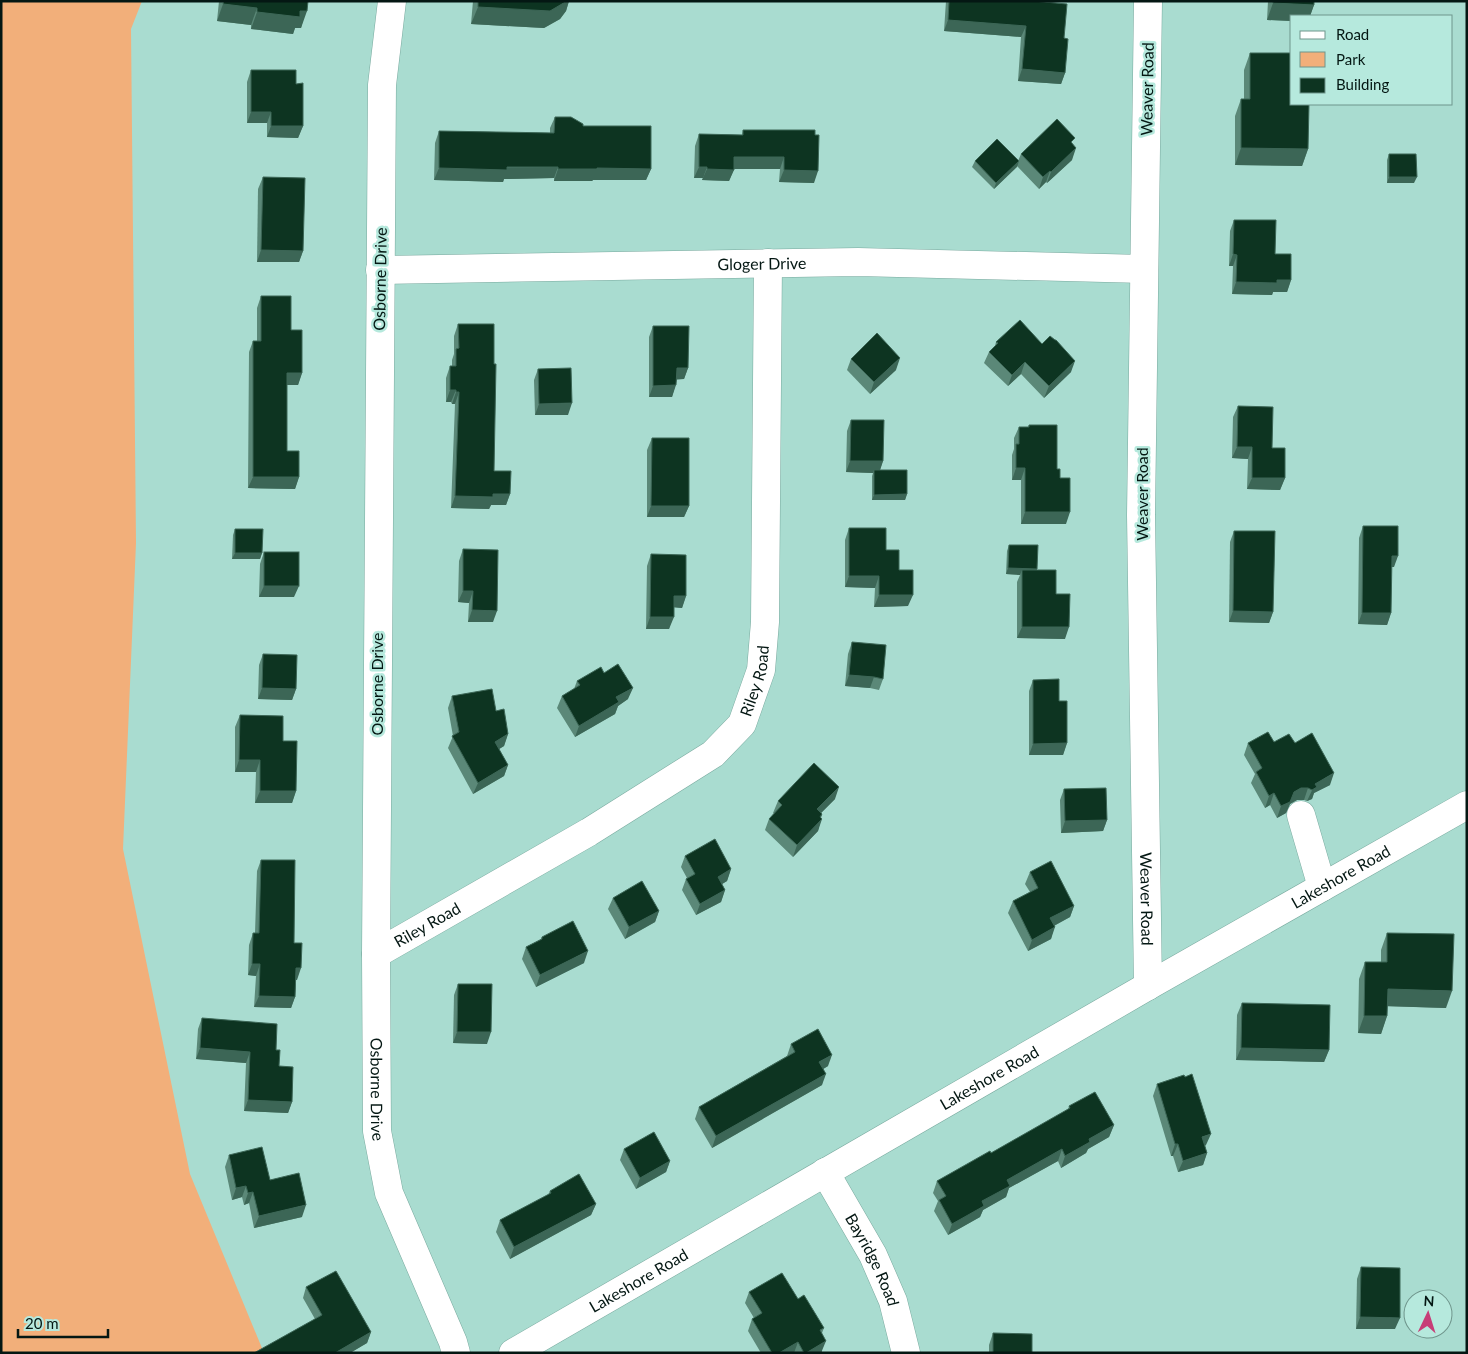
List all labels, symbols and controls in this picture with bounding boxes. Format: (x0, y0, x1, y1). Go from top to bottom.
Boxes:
legend (1290, 15, 1453, 105)
text: Road (1336, 25, 1369, 43)
street label: Weaver Road (1136, 42, 1157, 136)
text: Park (1336, 50, 1366, 68)
text: Building (1336, 75, 1389, 93)
street label: Osborne Drive (369, 227, 390, 331)
street label: Gloger Drive (717, 253, 807, 273)
street label: Weaver Road (1132, 447, 1151, 541)
street label: Osborne Drive (367, 632, 386, 736)
street label: Riley Road (735, 645, 772, 719)
street label: Lakeshore Road (1288, 841, 1393, 912)
street label: Weaver Road (1137, 852, 1157, 946)
street label: Riley Road (390, 898, 463, 951)
street label: Osborne Drive (367, 1038, 389, 1142)
street label: Lakeshore Road (936, 1041, 1042, 1113)
street label: Bayridge Road (842, 1210, 904, 1308)
street label: Lakeshore Road (586, 1244, 691, 1316)
north arrow (1403, 1289, 1453, 1339)
text: N (1423, 1292, 1435, 1309)
scale bar (18, 1306, 108, 1338)
text: 20 m (25, 1314, 59, 1332)

